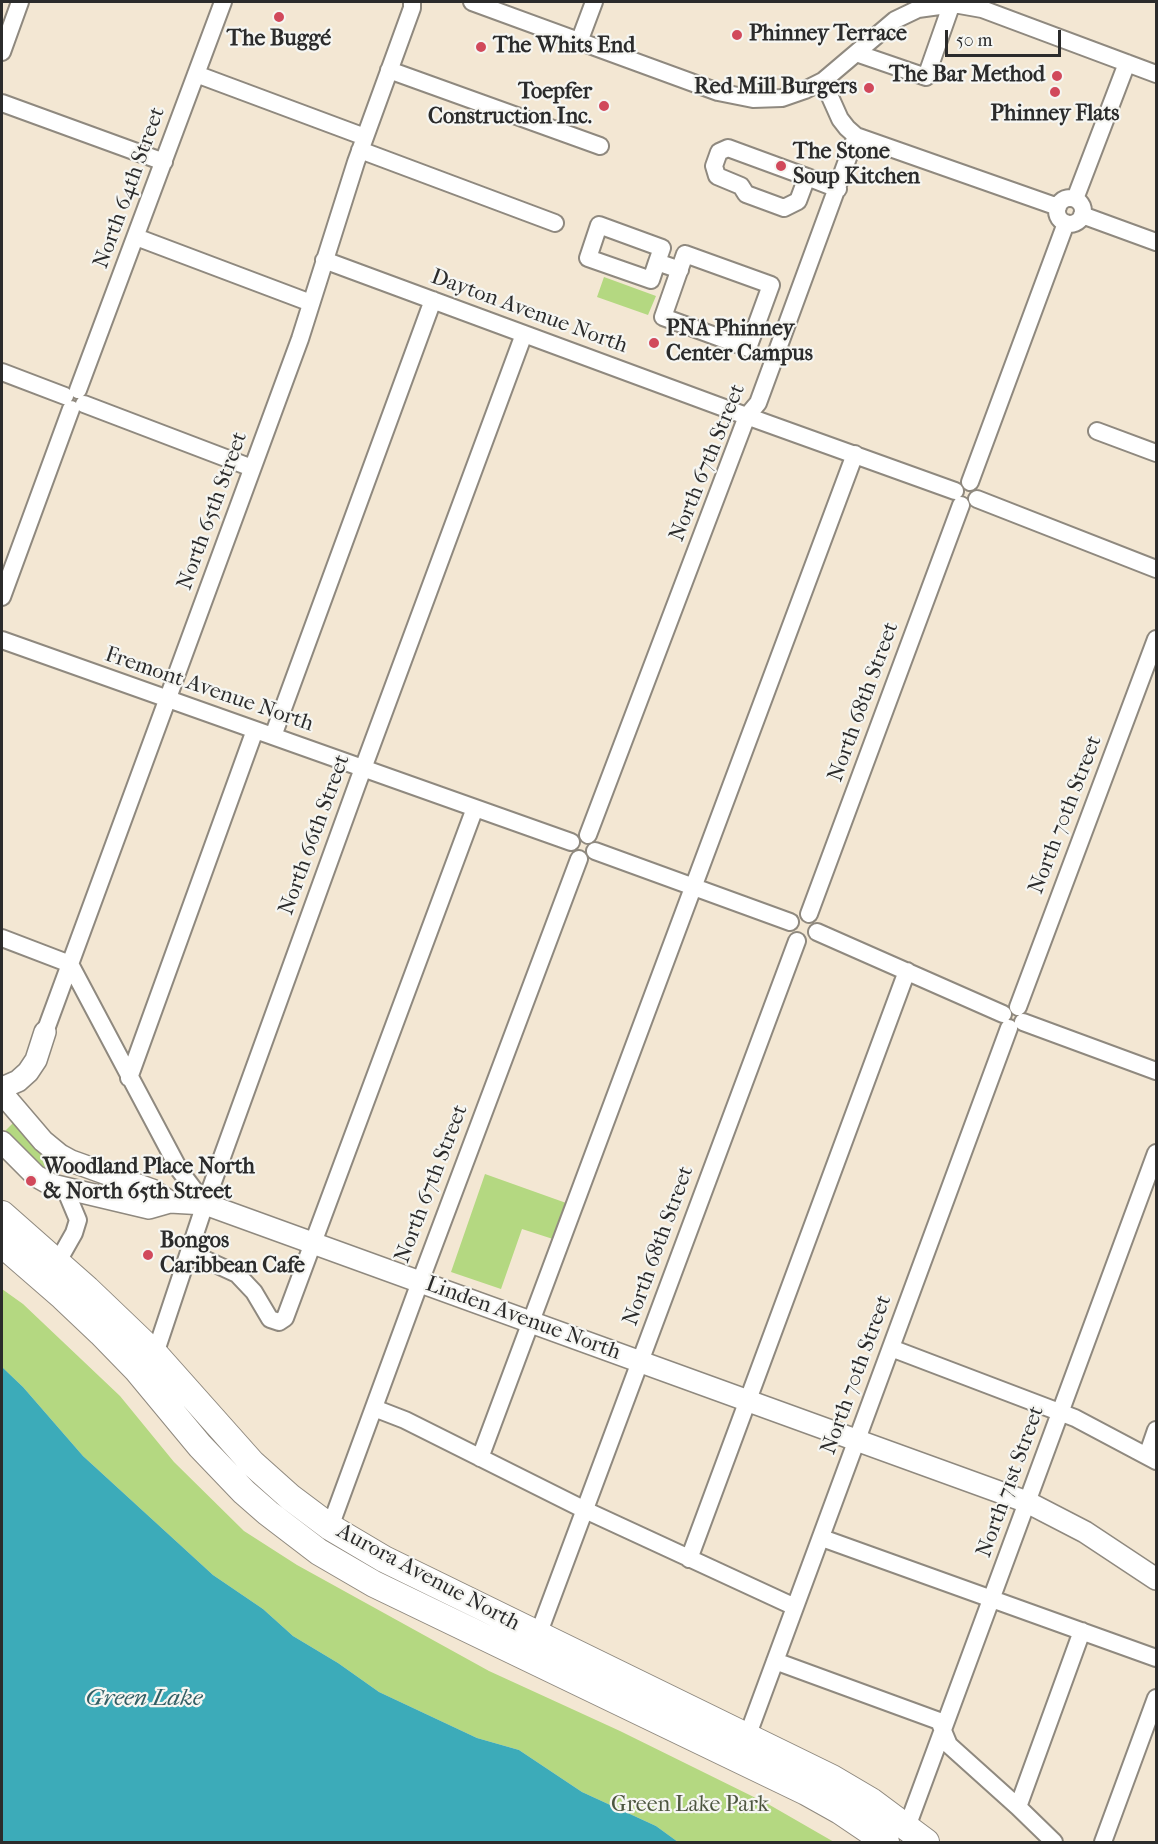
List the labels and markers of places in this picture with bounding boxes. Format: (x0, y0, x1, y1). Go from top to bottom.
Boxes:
marker: The Buggé (272, 10, 286, 24)
place label: Phinney Terrace (749, 22, 907, 48)
place label: The Buggé (227, 27, 331, 53)
marker: Phinney Terrace (730, 28, 744, 42)
place label: The Whits End (493, 34, 635, 60)
marker: The Whits End (474, 40, 488, 54)
place label: The Bar Method (889, 63, 1045, 89)
marker: The Bar Method (1050, 69, 1064, 83)
place label: Red Mill Burgers (694, 75, 857, 101)
place label: Toepfer Construction Inc. (428, 80, 592, 132)
marker: Red Mill Burgers (862, 81, 876, 95)
marker: Phinney Flats (1048, 85, 1062, 99)
marker: Toepfer Construction Inc. (597, 99, 611, 113)
place label: Phinney Flats (991, 102, 1119, 128)
place label: The Stone Soup Kitchen (793, 140, 920, 192)
marker: The Stone Soup Kitchen (774, 159, 788, 173)
place label: PNA Phinney Center Campus (666, 317, 813, 368)
marker: PNA Phinney Center Campus (647, 336, 661, 350)
place label: Woodland Place North & North 65th Street (43, 1155, 255, 1206)
marker: Woodland Place North & North 65th Street (24, 1174, 38, 1188)
place label: Bongos Caribbean Cafe (160, 1229, 305, 1280)
marker: Bongos Caribbean Cafe (141, 1248, 155, 1262)

